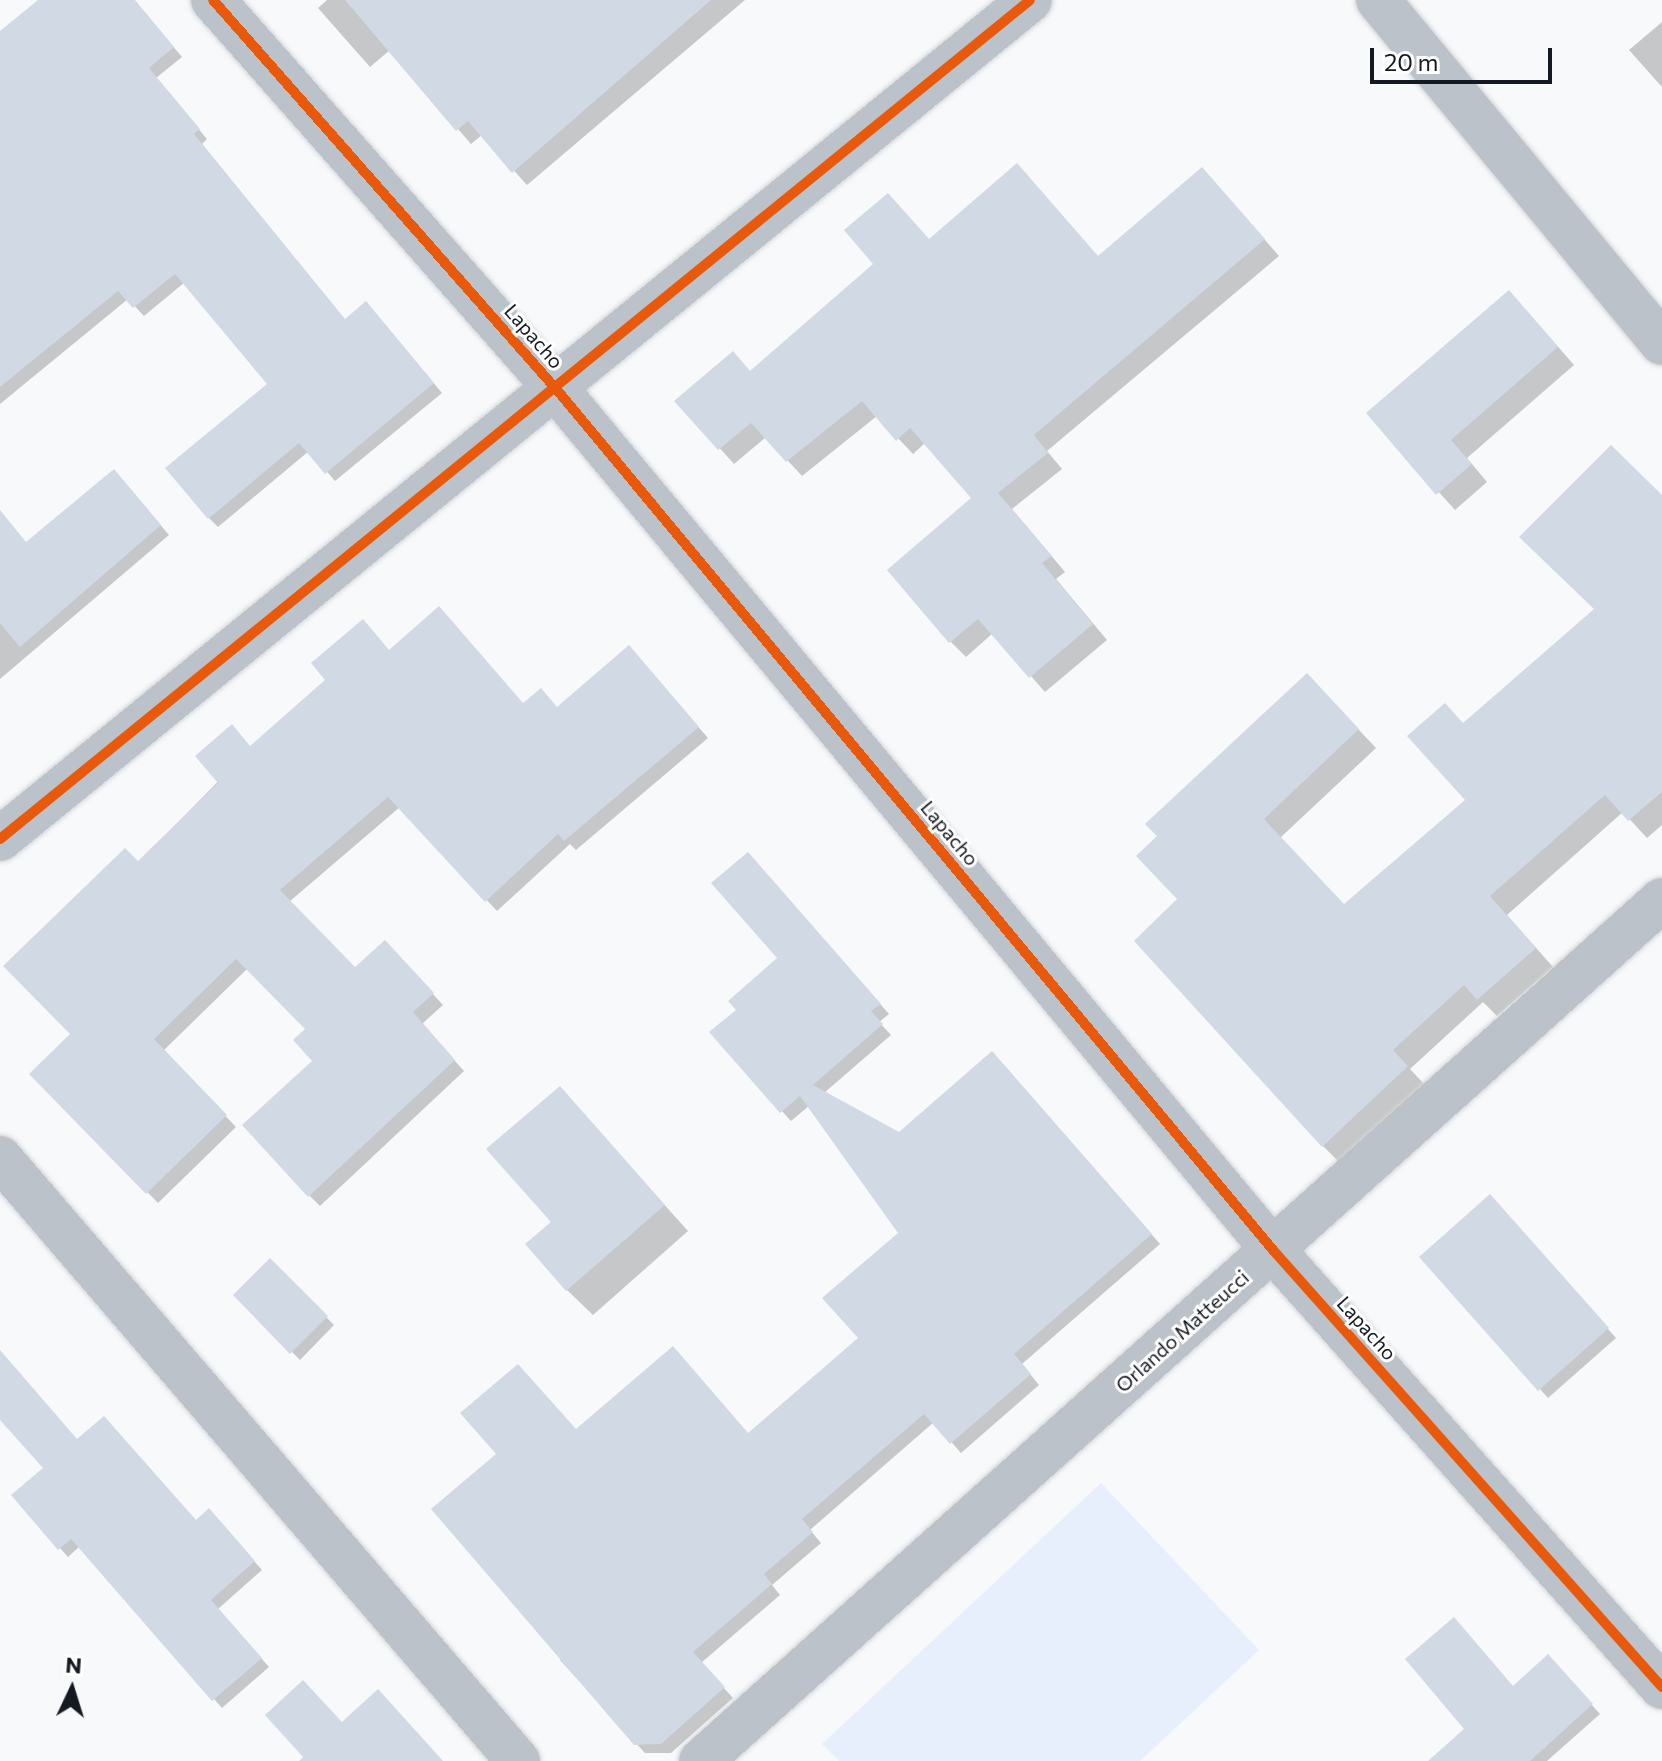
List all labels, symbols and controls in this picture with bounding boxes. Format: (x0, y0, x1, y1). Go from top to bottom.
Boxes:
scale bar (1374, 32, 1556, 82)
text: 20 m (1384, 47, 1438, 76)
street label: Lapacho (500, 299, 568, 373)
street label: Lapacho (916, 796, 984, 870)
street label: Orlando Matteucci (1110, 1265, 1254, 1397)
street label: Lapacho (1332, 1291, 1402, 1365)
north arrow (32, 1649, 112, 1729)
text: N (65, 1651, 83, 1679)

